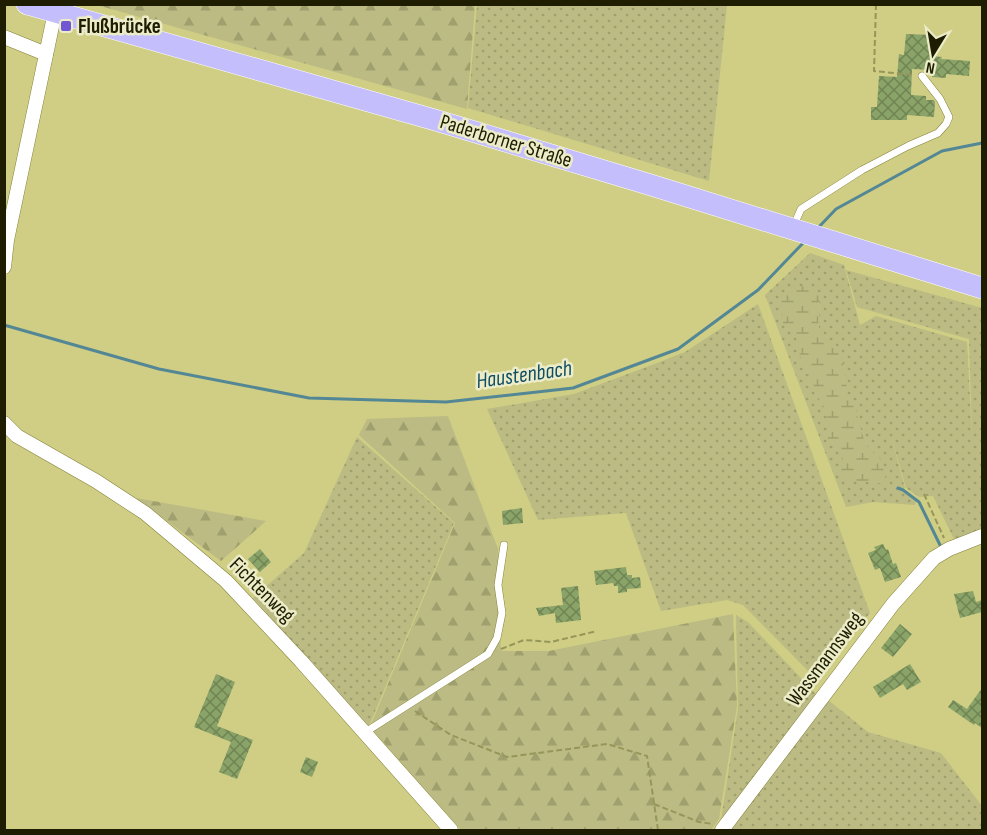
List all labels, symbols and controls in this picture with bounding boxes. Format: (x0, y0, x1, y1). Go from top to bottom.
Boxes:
place label: Flußbrücke (78, 14, 161, 39)
marker: Flußbrücke (59, 19, 73, 33)
north arrow (903, 24, 963, 84)
text: N (924, 57, 936, 77)
street label: Paderborner Straße (437, 109, 575, 173)
water label: Haustenbach (474, 355, 574, 395)
street label: Fichtenweg (224, 552, 300, 628)
street label: Wassmannsweg (781, 607, 869, 711)

